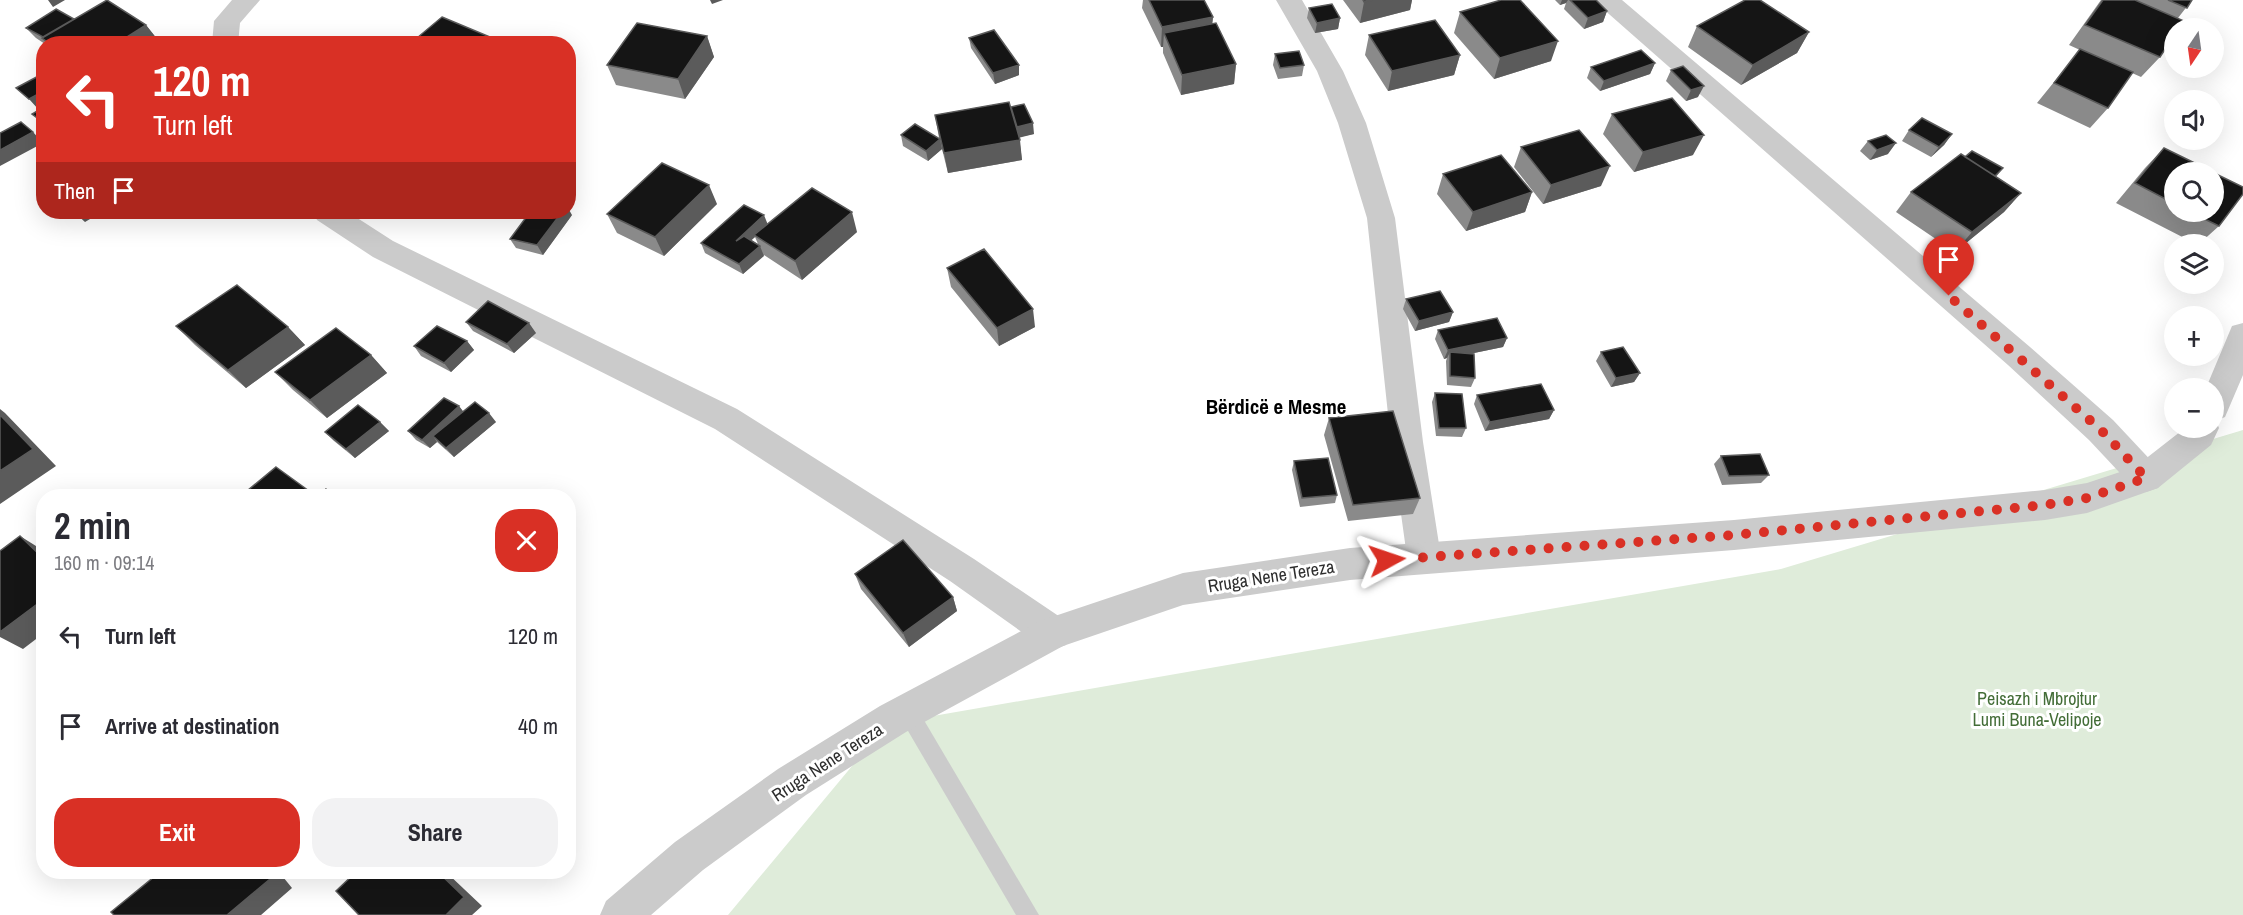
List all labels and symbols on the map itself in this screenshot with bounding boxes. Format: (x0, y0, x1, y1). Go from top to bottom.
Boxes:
north arrow (2164, 18, 2224, 78)
pin (1923, 234, 1974, 296)
district label: Bërdicë e Mesme (1206, 392, 1346, 421)
position arrow (1355, 528, 1419, 592)
street label: Rruga Nene Tereza (1206, 554, 1336, 598)
park label: Peisazh i Mbrojtur Lumi Buna-Velipoje (1973, 686, 2101, 732)
street label: Rruga Nene Tereza (767, 717, 887, 807)

